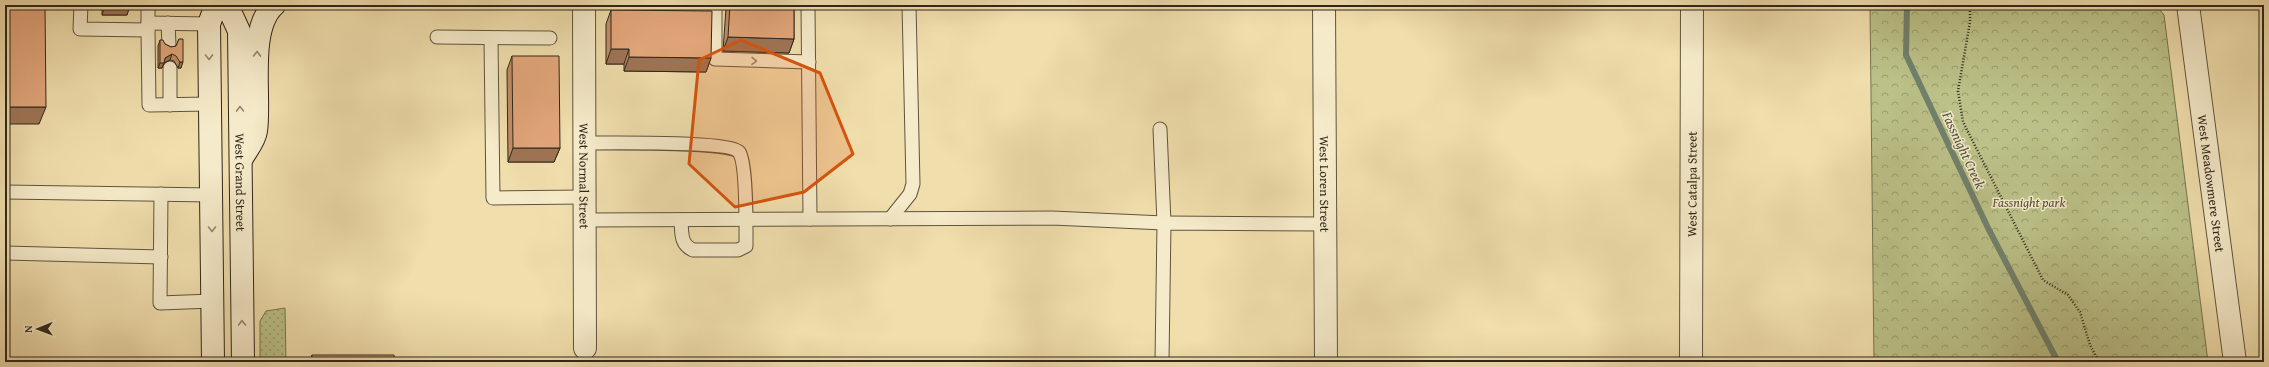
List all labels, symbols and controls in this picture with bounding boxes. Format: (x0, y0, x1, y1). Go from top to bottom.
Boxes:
one-way arrow (253, 51, 262, 57)
one-way arrow (205, 54, 214, 60)
one-way arrow (751, 57, 757, 65)
one-way arrow (236, 106, 244, 112)
water label: Fassnight Creek (1937, 107, 1991, 192)
street label: West Meadowmere Street (2193, 114, 2230, 254)
street label: West Normal Street (574, 123, 594, 229)
street label: West Catalpa Street (1682, 131, 1702, 237)
street label: West Grand Street (230, 133, 250, 232)
street label: West Loren Street (1315, 136, 1334, 233)
park label: Fassnight park (1992, 193, 2065, 212)
one-way arrow (208, 226, 216, 232)
north arrow (18, 309, 58, 349)
one-way arrow (238, 320, 246, 326)
text: N (20, 325, 36, 333)

